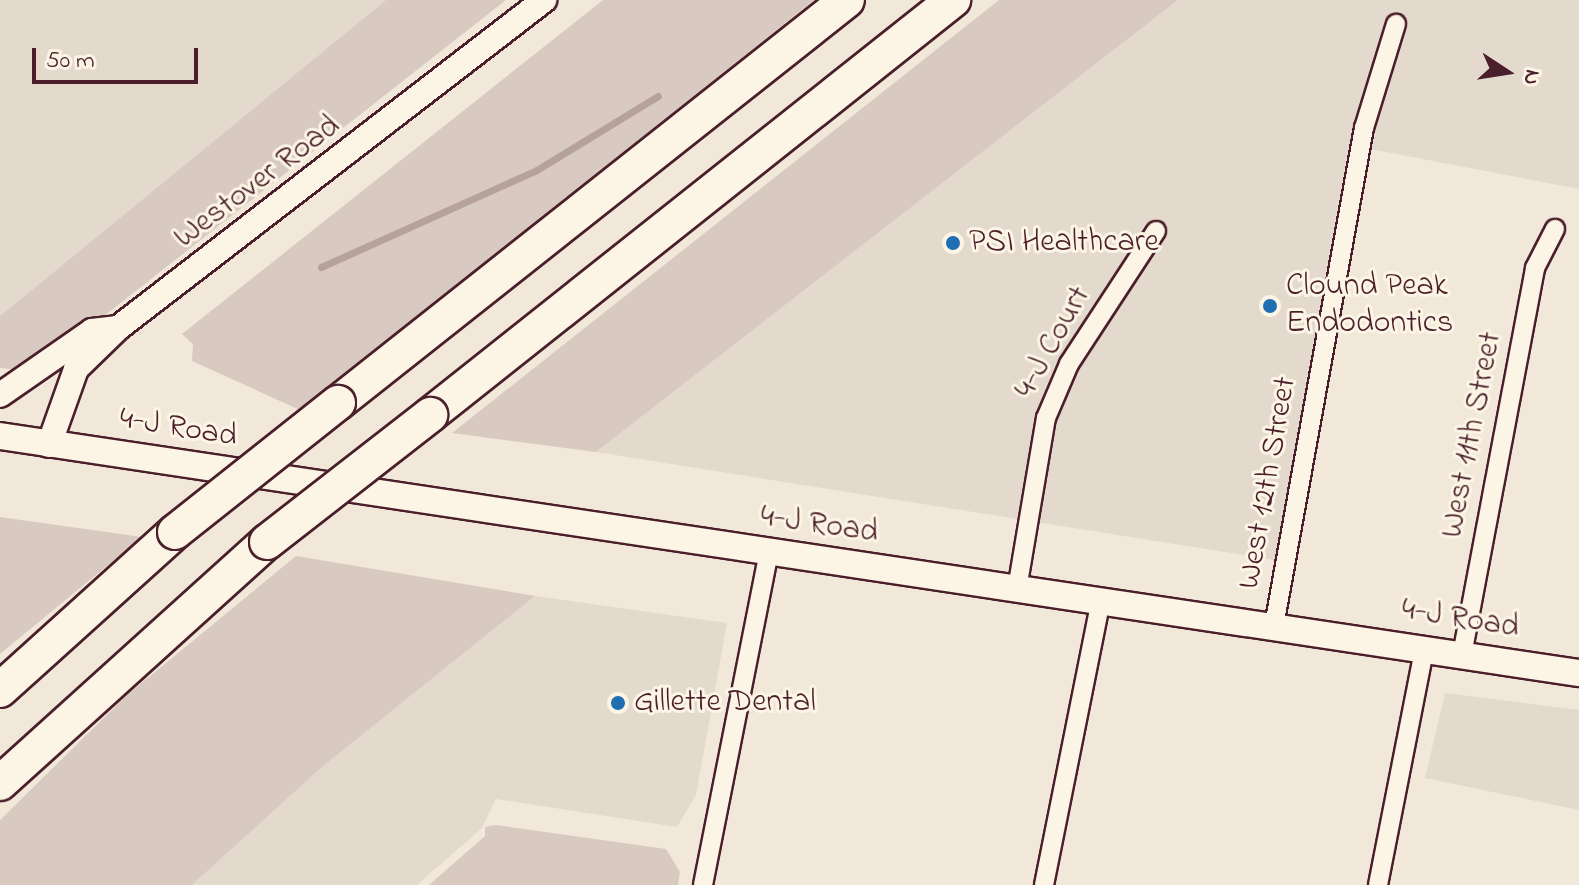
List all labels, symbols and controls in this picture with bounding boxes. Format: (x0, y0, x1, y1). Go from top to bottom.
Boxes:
scale bar (36, 32, 202, 82)
north arrow (1467, 32, 1547, 112)
text: 50 m (46, 44, 95, 79)
text: N (1513, 66, 1548, 88)
street label: Westover Road (167, 108, 349, 258)
place label: PSI Healthcare (969, 224, 1159, 262)
marker: PSI Healthcare (944, 234, 962, 252)
place label: Clound Peak Endodontics (1286, 269, 1453, 344)
street label: 4-J Court (1008, 280, 1100, 406)
marker: Clound Peak Endodontics (1261, 297, 1279, 315)
street label: West 11th Street (1434, 329, 1512, 541)
street label: West 12th Street (1231, 374, 1307, 592)
street label: 4-J Road (117, 401, 239, 457)
street label: 4-J Road (758, 499, 880, 553)
street label: 4-J Road (1399, 592, 1521, 648)
place label: Gillette Dental (634, 684, 816, 722)
marker: Gillette Dental (609, 694, 627, 712)

